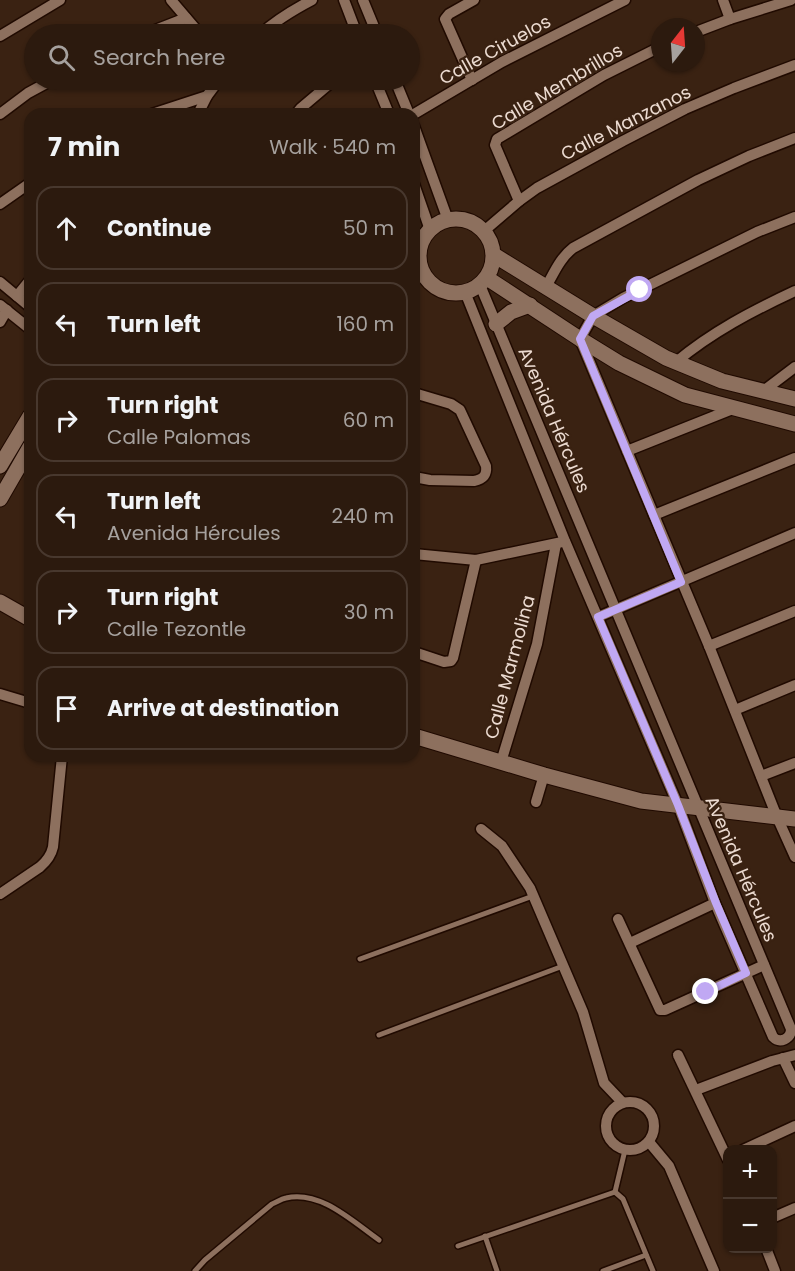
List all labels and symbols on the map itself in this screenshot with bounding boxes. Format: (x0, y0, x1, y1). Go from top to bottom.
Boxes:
street label: Calle Ciruelos (434, 9, 555, 91)
north arrow (651, 18, 705, 72)
street label: Calle Membrillos (486, 37, 627, 136)
street label: Calle Manzanos (556, 79, 695, 166)
route start (626, 276, 652, 302)
street label: Avenida Hércules (512, 343, 596, 497)
street label: Calle Marmolina (478, 592, 541, 742)
street label: Avenida Hércules (699, 792, 783, 946)
route end (692, 978, 718, 1004)

